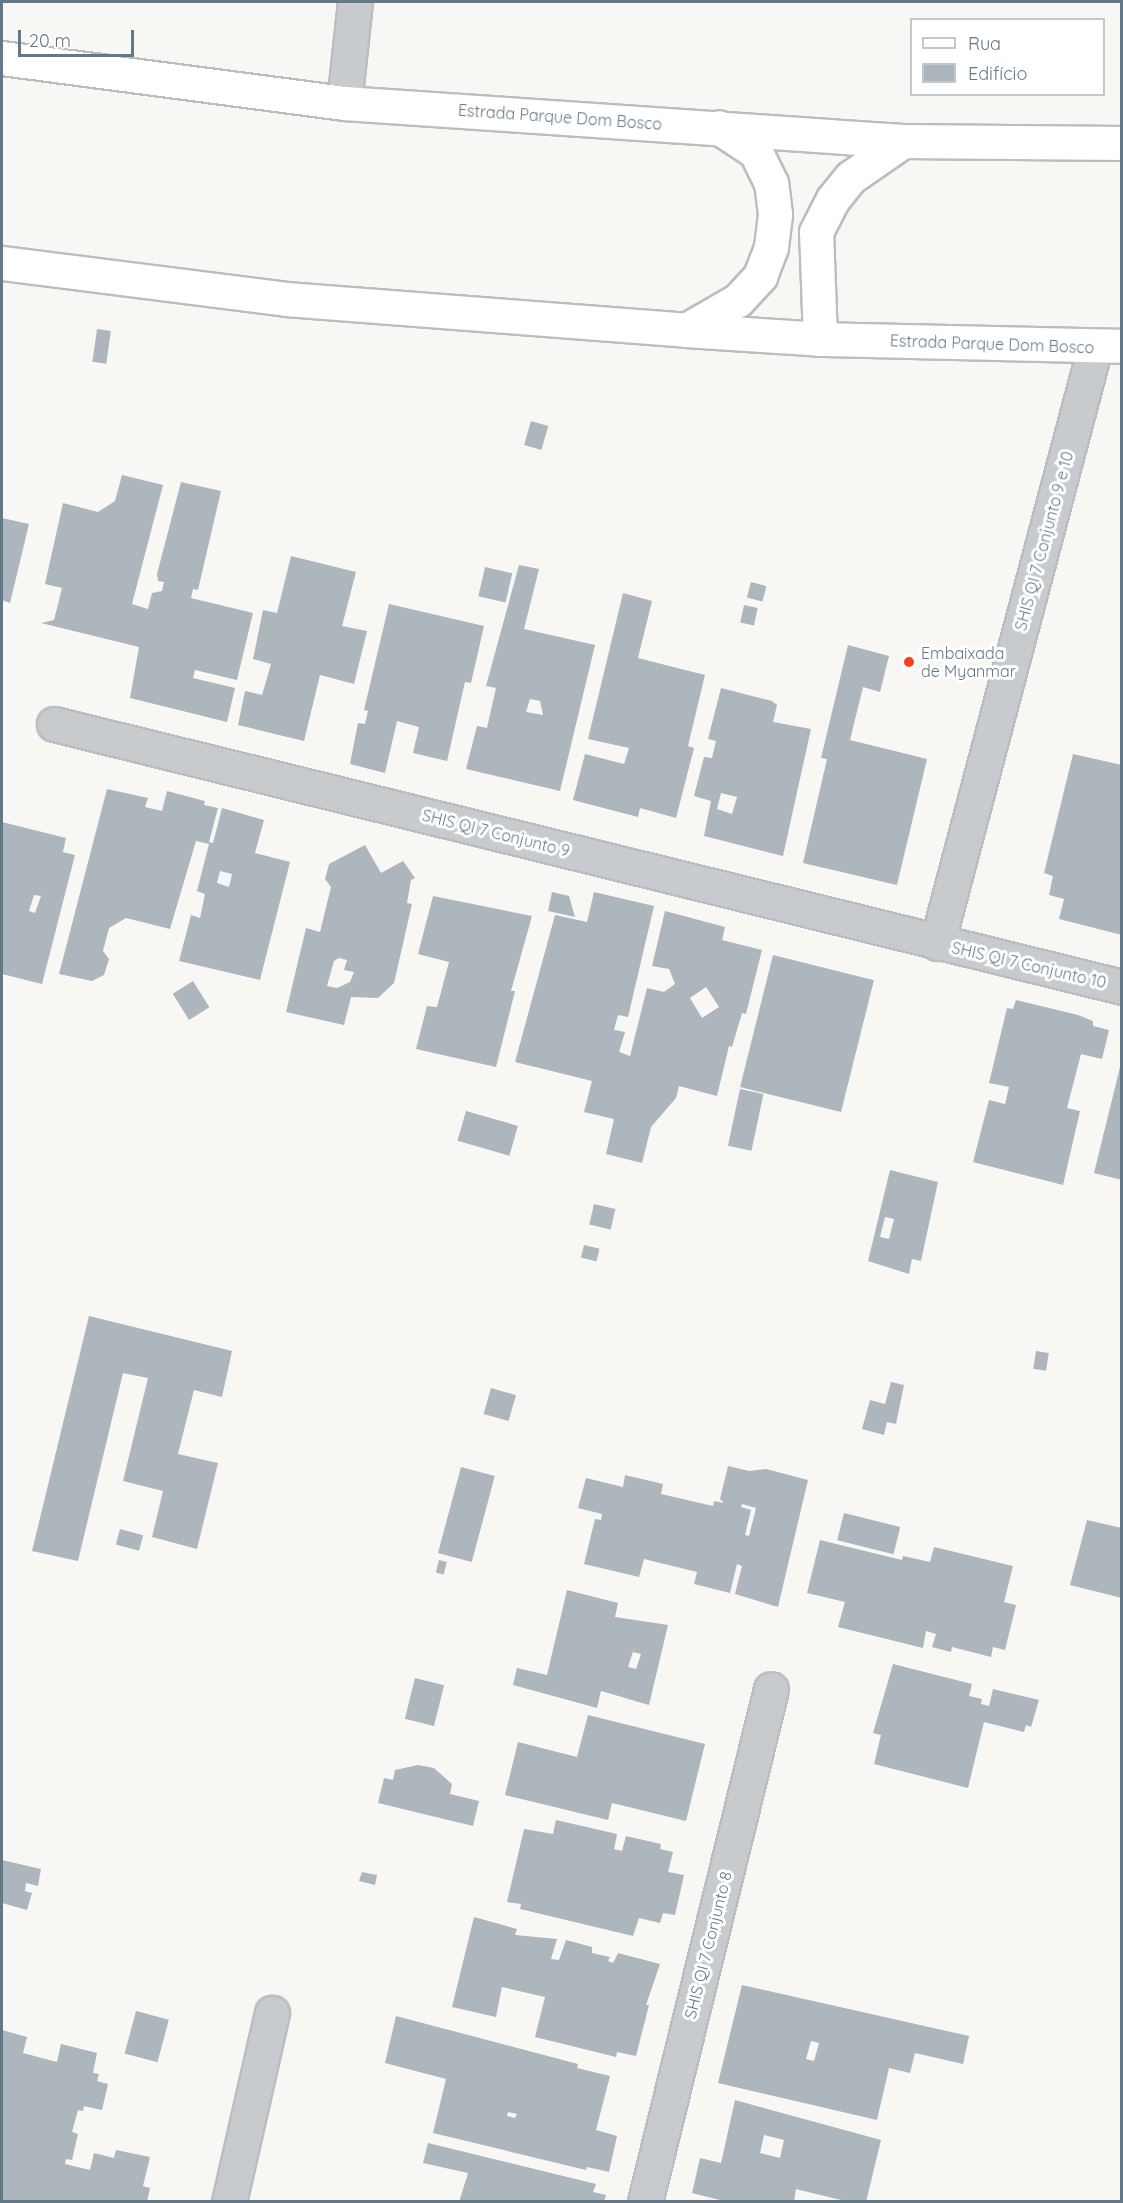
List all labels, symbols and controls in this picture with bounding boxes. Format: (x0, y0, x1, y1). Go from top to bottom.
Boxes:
scale bar (21, 18, 136, 56)
legend (910, 18, 1105, 96)
text: 20 m (29, 29, 71, 52)
text: Rua (968, 32, 1001, 55)
text: Edifício (968, 62, 1027, 85)
street label: Estrada Parque Dom Bosco (457, 100, 663, 134)
street label: Estrada Parque Dom Bosco (890, 331, 1094, 357)
street label: SHIS QI 7 Conjunto 9 e 10 (1011, 449, 1077, 633)
place label: Embaixada de Myanmar (921, 643, 1016, 681)
marker: Embaixada de Myanmar (902, 655, 916, 669)
street label: SHIS QI 7 Conjunto 9 (420, 805, 572, 861)
street label: SHIS QI 7 Conjunto 10 (950, 938, 1108, 992)
street label: SHIS QI 7 Conjunto 8 (680, 1869, 736, 2021)

